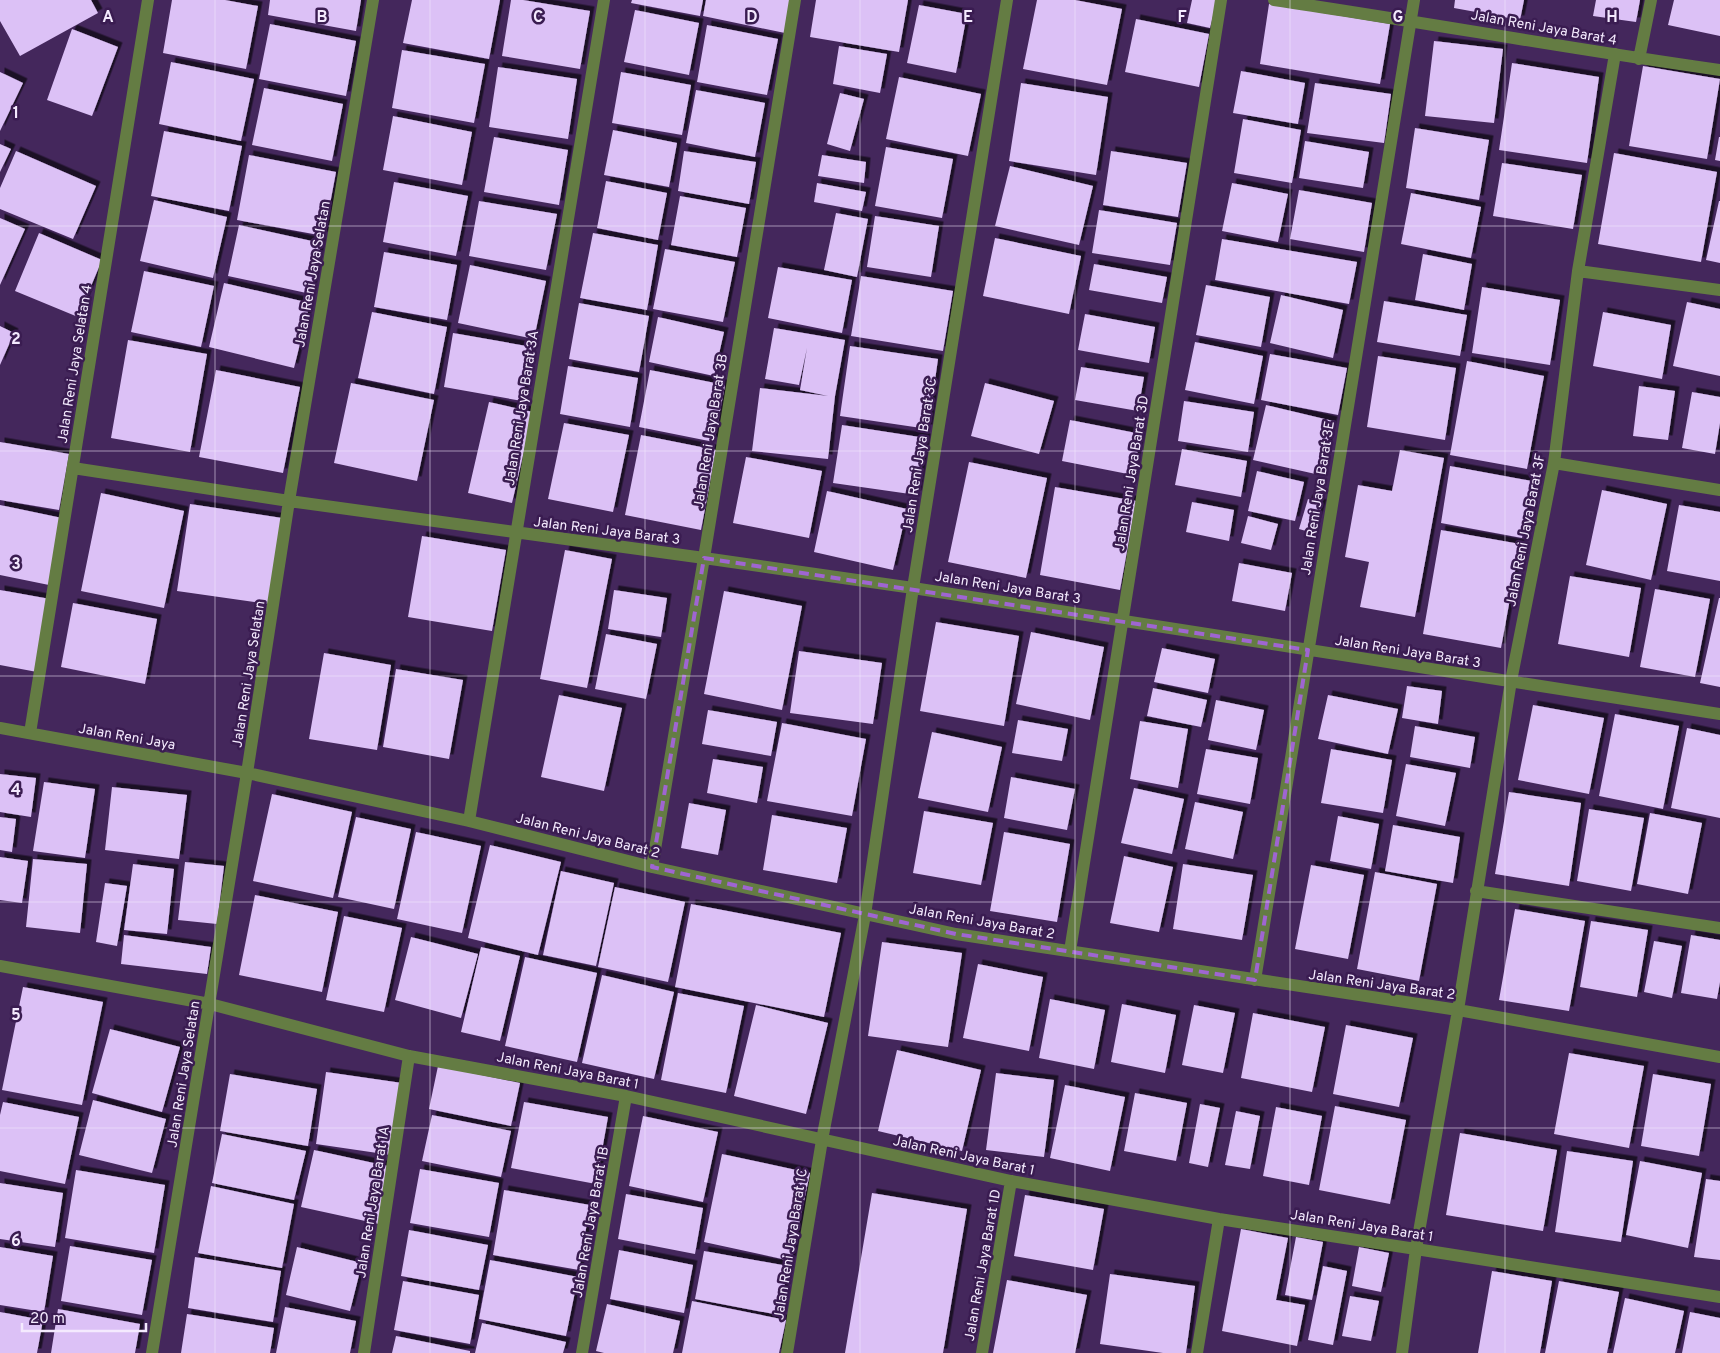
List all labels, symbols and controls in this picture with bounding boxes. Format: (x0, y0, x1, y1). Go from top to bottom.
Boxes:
street label: Jalan Reni Jaya Barat 4 (1469, 7, 1618, 50)
text: A (102, 8, 114, 28)
text: B (316, 8, 328, 28)
text: C (533, 8, 543, 28)
text: D (746, 8, 758, 28)
text: E (963, 8, 973, 28)
text: F (1177, 8, 1187, 28)
text: G (1393, 8, 1403, 28)
text: H (1606, 8, 1618, 28)
text: 1 (13, 104, 19, 124)
street label: Jalan Reni Jaya Selatan (292, 200, 335, 349)
street label: Jalan Reni Jaya Selatan 4 (55, 284, 96, 445)
street label: Jalan Reni Jaya Barat 3A (502, 329, 543, 487)
text: 2 (11, 330, 21, 350)
street label: Jalan Reni Jaya Barat 3B (691, 352, 732, 510)
street label: Jalan Reni Jaya Barat 3C (900, 377, 941, 534)
street label: Jalan Reni Jaya Barat 3D (1112, 394, 1153, 552)
street label: Jalan Reni Jaya Barat 3E (1298, 420, 1339, 577)
street label: Jalan Reni Jaya Barat 3F (1503, 452, 1550, 608)
street label: Jalan Reni Jaya Barat 3 (532, 514, 681, 549)
text: 3 (11, 555, 21, 575)
street label: Jalan Reni Jaya Barat 3 (933, 569, 1082, 608)
street label: Jalan Reni Jaya Selatan (229, 600, 269, 749)
street label: Jalan Reni Jaya Barat 3 (1333, 633, 1482, 672)
street label: Jalan Reni Jaya (77, 721, 177, 754)
text: 4 (11, 781, 21, 801)
street label: Jalan Reni Jaya Barat 2 (514, 810, 661, 863)
street label: Jalan Reni Jaya Barat 2 (907, 901, 1056, 944)
street label: Jalan Reni Jaya Barat 2 (1307, 967, 1456, 1004)
street label: Jalan Reni Jaya Selatan (164, 1000, 204, 1149)
text: 5 (11, 1006, 21, 1026)
street label: Jalan Reni Jaya Barat 1 (495, 1049, 640, 1094)
street label: Jalan Reni Jaya Barat 1A (353, 1125, 394, 1279)
street label: Jalan Reni Jaya Barat 1 (891, 1133, 1036, 1180)
street label: Jalan Reni Jaya Barat 1B (570, 1145, 613, 1299)
street label: Jalan Reni Jaya Barat 1C (771, 1167, 812, 1321)
street label: Jalan Reni Jaya Barat 1D (962, 1188, 1005, 1343)
street label: Jalan Reni Jaya Barat 1 (1289, 1207, 1434, 1246)
text: 6 (11, 1232, 21, 1252)
scale bar (22, 1300, 146, 1332)
text: 20 m (30, 1310, 65, 1329)

